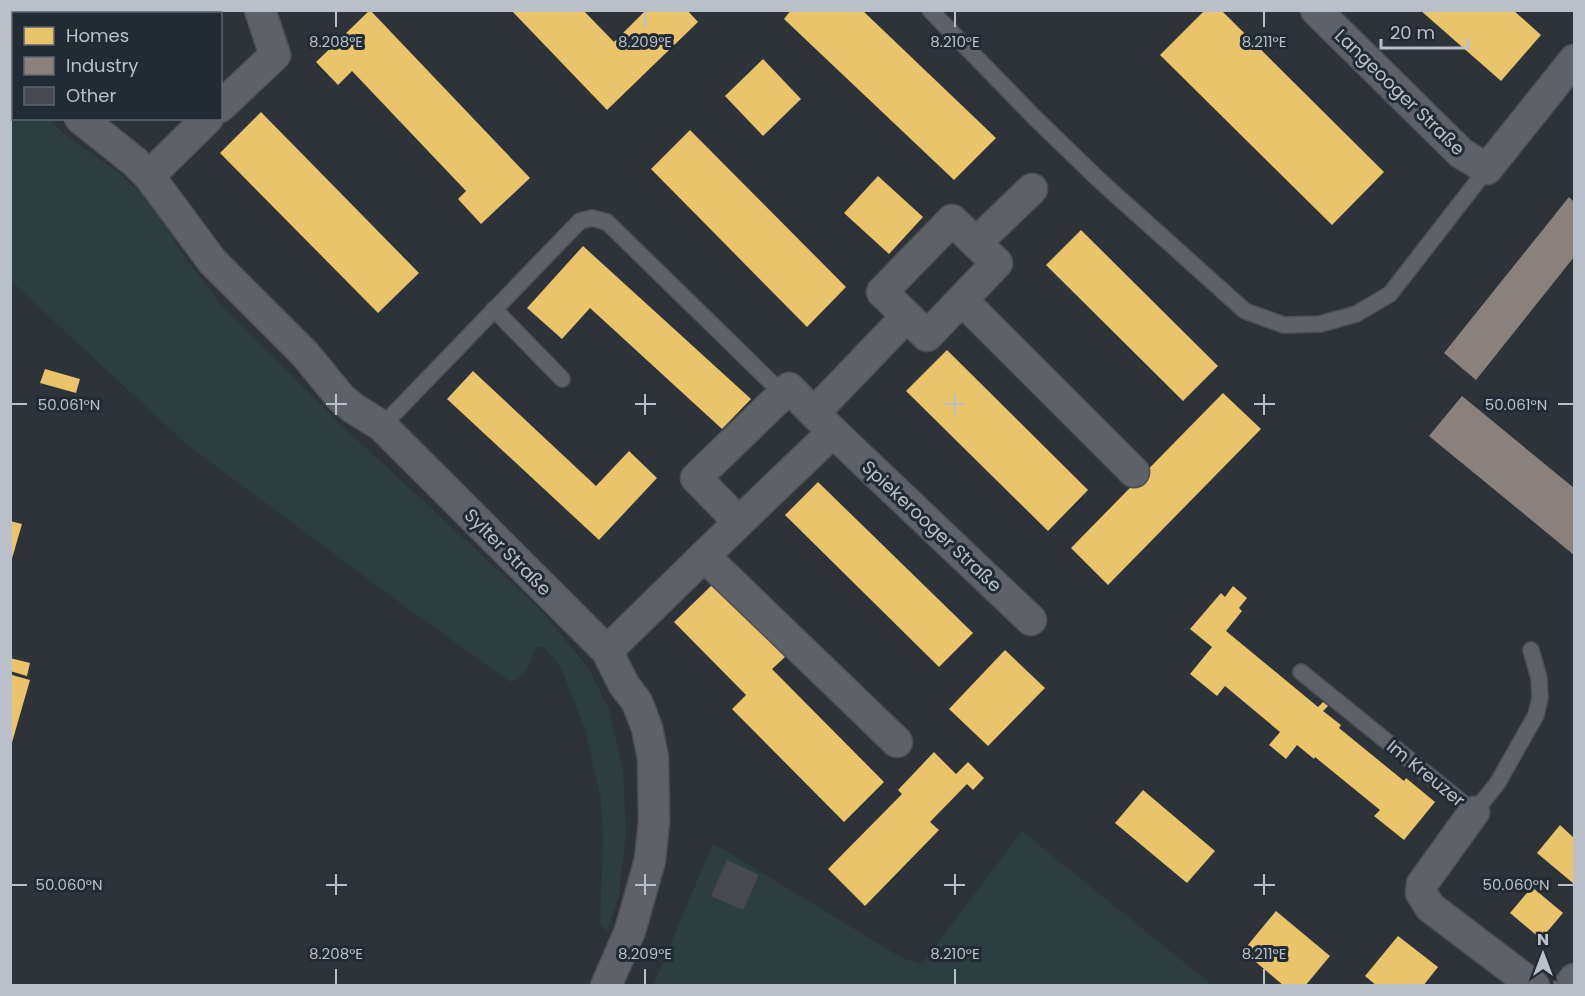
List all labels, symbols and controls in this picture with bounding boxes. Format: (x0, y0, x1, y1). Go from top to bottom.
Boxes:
legend (12, 12, 222, 120)
scale bar (1381, 12, 1468, 50)
text: 20 m (1390, 20, 1435, 45)
text: Homes (66, 23, 129, 48)
street label: Langeooger Straße (1329, 23, 1471, 161)
text: 8.208°E (309, 31, 363, 52)
text: 8.209°E (618, 31, 672, 52)
text: 8.210°E (930, 31, 980, 52)
text: 8.211°E (1242, 31, 1286, 52)
text: Industry (66, 53, 138, 78)
text: Other (66, 83, 116, 108)
text: 50.061°N (38, 394, 100, 415)
text: 50.061°N (1485, 394, 1547, 415)
street label: Spiekerooger Straße (857, 455, 1007, 597)
street label: Sylter Straße (459, 503, 557, 601)
street label: Im Kreuzer (1382, 734, 1471, 812)
text: 50.060°N (35, 874, 103, 895)
text: 50.060°N (1482, 874, 1550, 895)
north arrow (1513, 924, 1573, 984)
text: N (1537, 928, 1549, 951)
text: 8.208°E (309, 943, 363, 964)
text: 8.209°E (618, 943, 672, 964)
text: 8.210°E (930, 943, 980, 964)
text: 8.211°E (1242, 943, 1286, 964)

